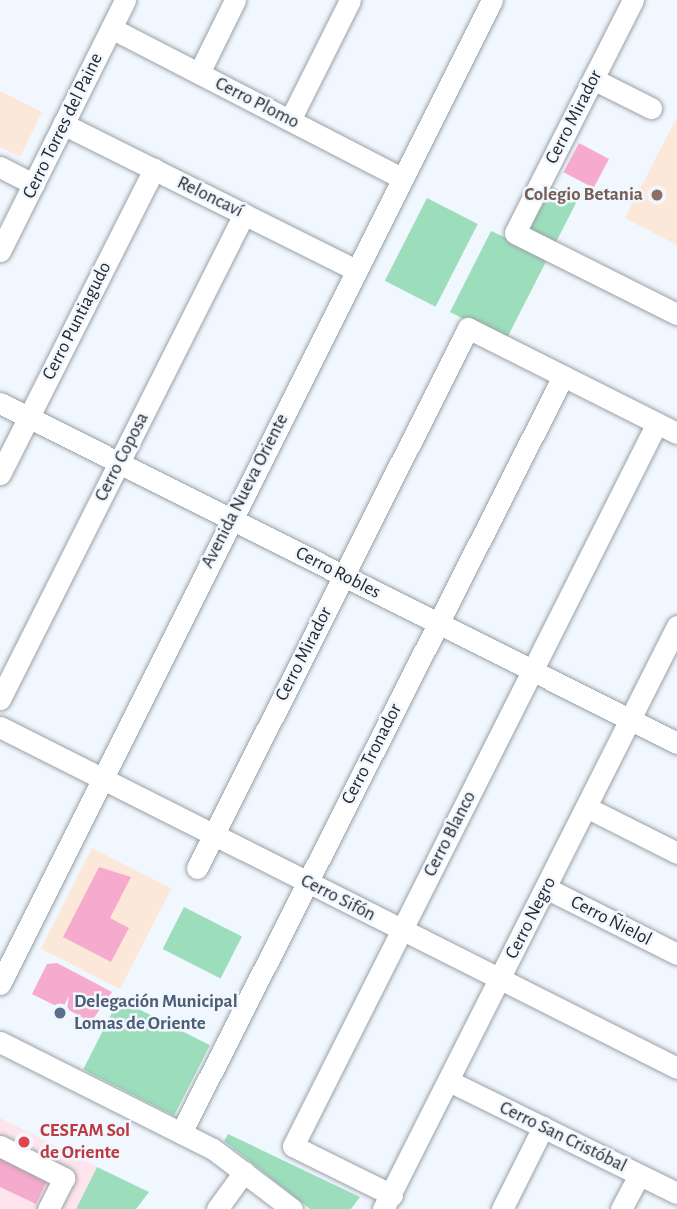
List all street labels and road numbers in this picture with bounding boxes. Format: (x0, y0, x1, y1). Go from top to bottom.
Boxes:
street label: Cerro Torres del Paine (18, 50, 108, 202)
street label: Cerro Mirador (541, 66, 607, 168)
street label: Cerro Plomo (211, 72, 303, 134)
street label: Reloncaví (173, 171, 247, 223)
street label: Cerro Puntiagudo (37, 258, 117, 384)
street label: Cerro Coposa (90, 409, 154, 505)
street label: Avenida Nueva Oriente (196, 410, 294, 572)
street label: Cerro Robles (292, 542, 384, 604)
street label: Cerro Mirador (271, 603, 337, 705)
street label: Cerro Tronador (337, 700, 407, 808)
street label: Cerro Blanco (419, 787, 481, 881)
street label: Cerro Sifón (297, 869, 379, 927)
street label: Cerro Negro (501, 873, 561, 963)
street label: Cerro Ñielol (567, 891, 655, 951)
street label: Cerro San Cristóbal (496, 1096, 630, 1178)

